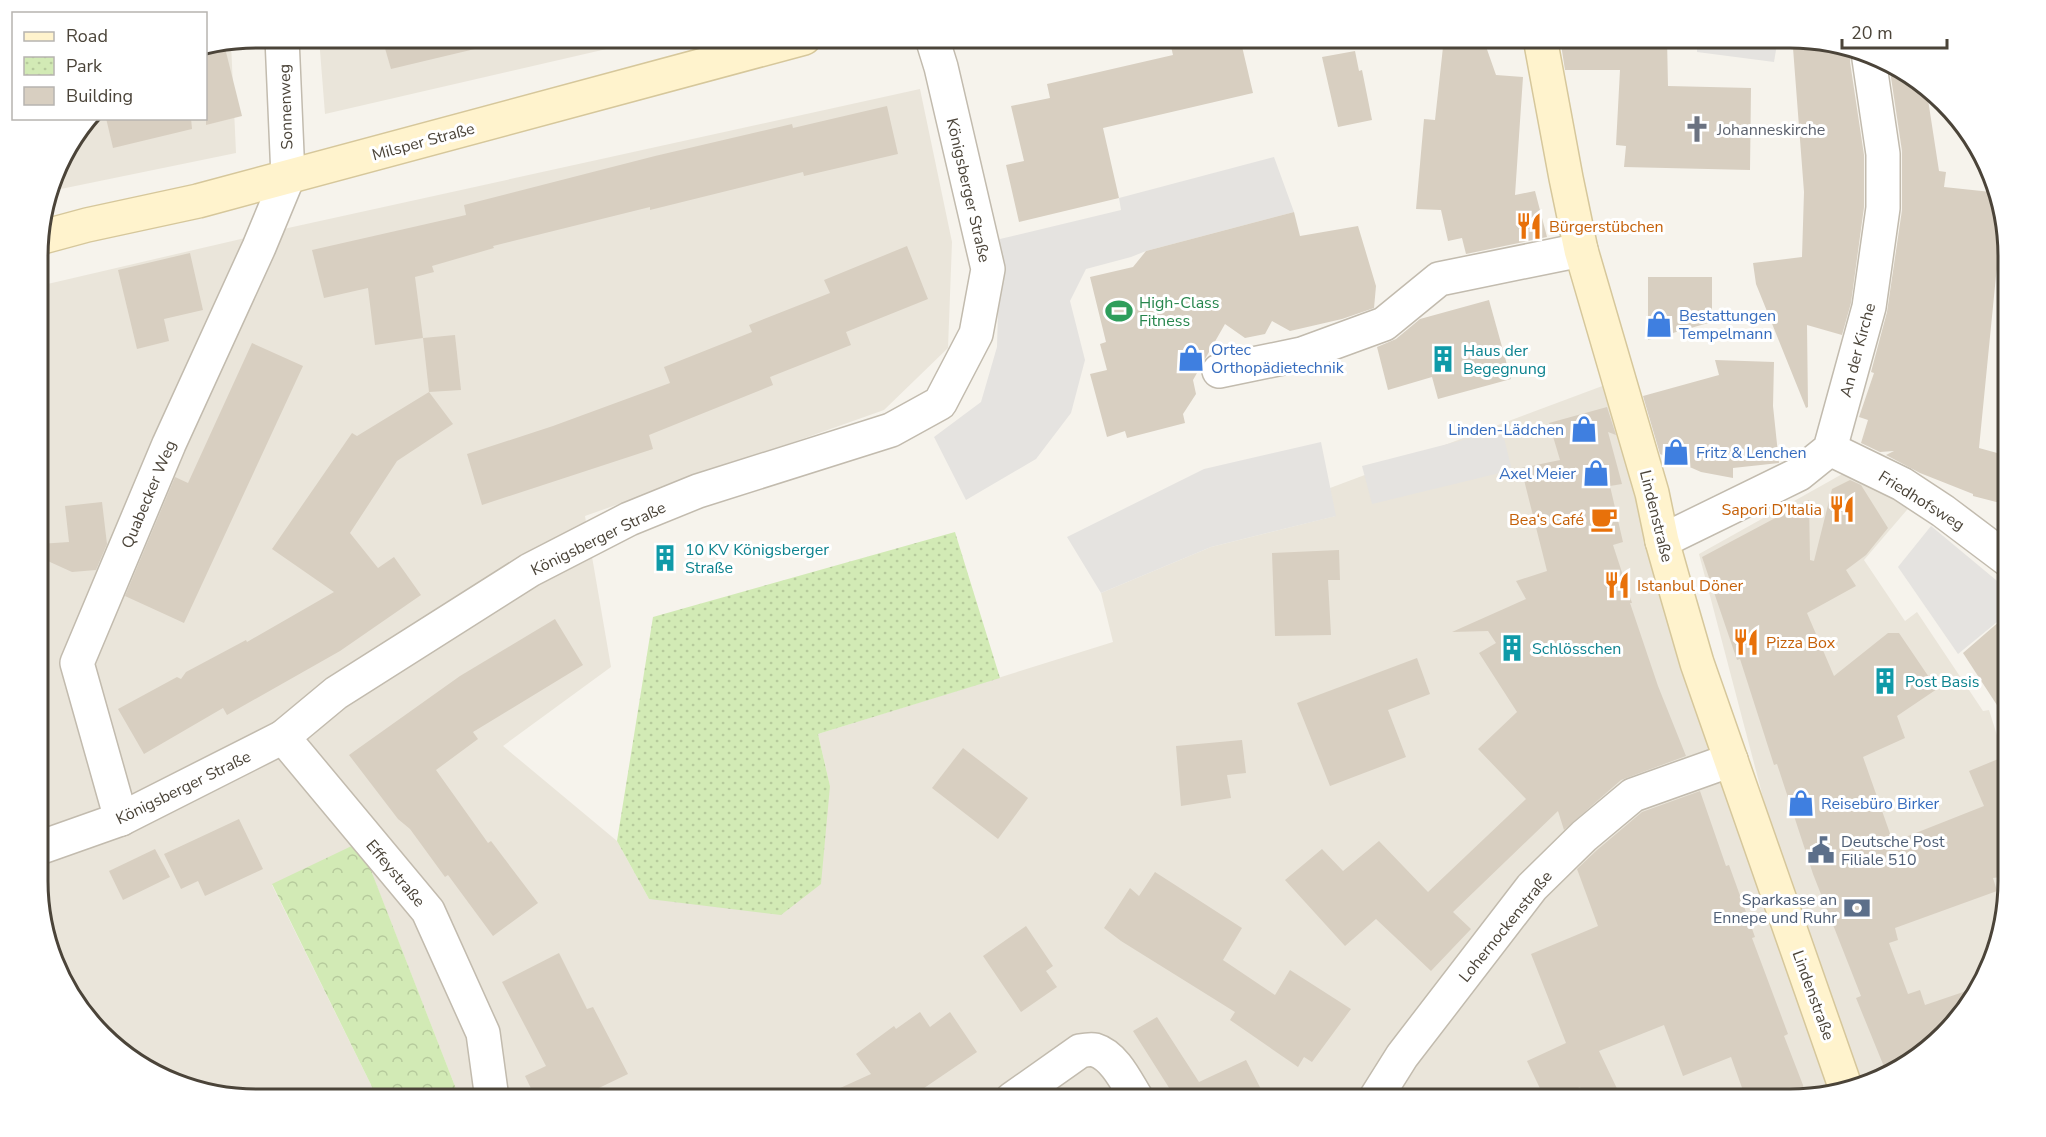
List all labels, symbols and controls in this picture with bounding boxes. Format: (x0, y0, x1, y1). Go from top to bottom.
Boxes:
legend (12, 12, 207, 120)
scale bar (1842, 12, 1947, 50)
text: 20 m (1851, 21, 1893, 45)
text: Road (66, 24, 108, 48)
text: Park (66, 54, 103, 78)
street label: Sonnenweg (274, 64, 298, 150)
text: Building (66, 84, 133, 108)
church icon: Johanneskirche (1682, 114, 1712, 144)
street label: Königsberger Straße (941, 116, 995, 265)
street label: Milsper Straße (370, 118, 477, 166)
place label: Johanneskirche (1716, 119, 1825, 141)
restaurant icon: Bürgerstübchen (1514, 211, 1544, 241)
place label: Bürgerstübchen (1549, 216, 1664, 238)
place label: High-Class Fitness (1139, 292, 1220, 332)
sports icon: High-Class Fitness (1104, 296, 1134, 326)
street label: An der Kirche (1835, 301, 1881, 400)
place label: Bestattungen Tempelmann (1679, 305, 1776, 345)
shop icon: Bestattungen Tempelmann (1644, 309, 1674, 339)
place label: Ortec Orthopädietechnik (1211, 339, 1345, 379)
place label: Haus der Begegnung (1463, 340, 1546, 380)
shop icon: Ortec Orthopädietechnik (1176, 343, 1206, 373)
building icon: Haus der Begegnung (1428, 344, 1458, 374)
shop icon: Linden-Lädchen (1569, 414, 1599, 444)
place label: Linden-Lädchen (1448, 419, 1564, 441)
street label: Quabecker Weg (116, 437, 182, 552)
shop icon: Fritz & Lenchen (1661, 437, 1691, 467)
place label: Fritz & Lenchen (1696, 442, 1807, 464)
shop icon: Axel Meier (1581, 458, 1611, 488)
place label: Axel Meier (1499, 463, 1576, 485)
street label: Friedhofsweg (1874, 466, 1969, 536)
street label: Lindenstraße (1634, 468, 1678, 565)
restaurant icon: Sapori D’Italia (1827, 494, 1857, 524)
street label: Königsberger Straße (527, 497, 670, 581)
place label: Sapori D’Italia (1721, 499, 1822, 521)
cafe icon: Bea‘s Café (1589, 504, 1619, 534)
place label: Bea‘s Café (1509, 509, 1584, 531)
place label: 10 KV Königsberger Straße (685, 539, 829, 579)
building icon: 10 KV Königsberger Straße (650, 543, 680, 573)
restaurant icon: Istanbul Döner (1602, 570, 1632, 600)
place label: Istanbul Döner (1637, 575, 1743, 597)
restaurant icon: Pizza Box (1731, 627, 1761, 657)
place label: Pizza Box (1766, 632, 1836, 654)
building icon: Schlösschen (1497, 633, 1527, 663)
place label: Schlösschen (1532, 638, 1621, 660)
building icon: Post Basis (1870, 666, 1900, 696)
place label: Post Basis (1905, 671, 1979, 693)
street label: Königsberger Straße (112, 746, 255, 830)
shop icon: Reisebüro Birker (1786, 788, 1816, 818)
place label: Reisebüro Birker (1821, 793, 1939, 815)
place label: Deutsche Post Filiale 510 (1841, 831, 1945, 871)
street label: Effeystraße (361, 835, 430, 912)
public building icon: Deutsche Post Filiale 510 (1806, 835, 1836, 865)
street label: Lohernockenstraße (1454, 866, 1558, 987)
place label: Sparkasse an Ennepe und Ruhr (1713, 889, 1837, 929)
bank icon: Sparkasse an Ennepe und Ruhr (1842, 893, 1872, 923)
street label: Lindenstraße (1787, 947, 1839, 1043)

